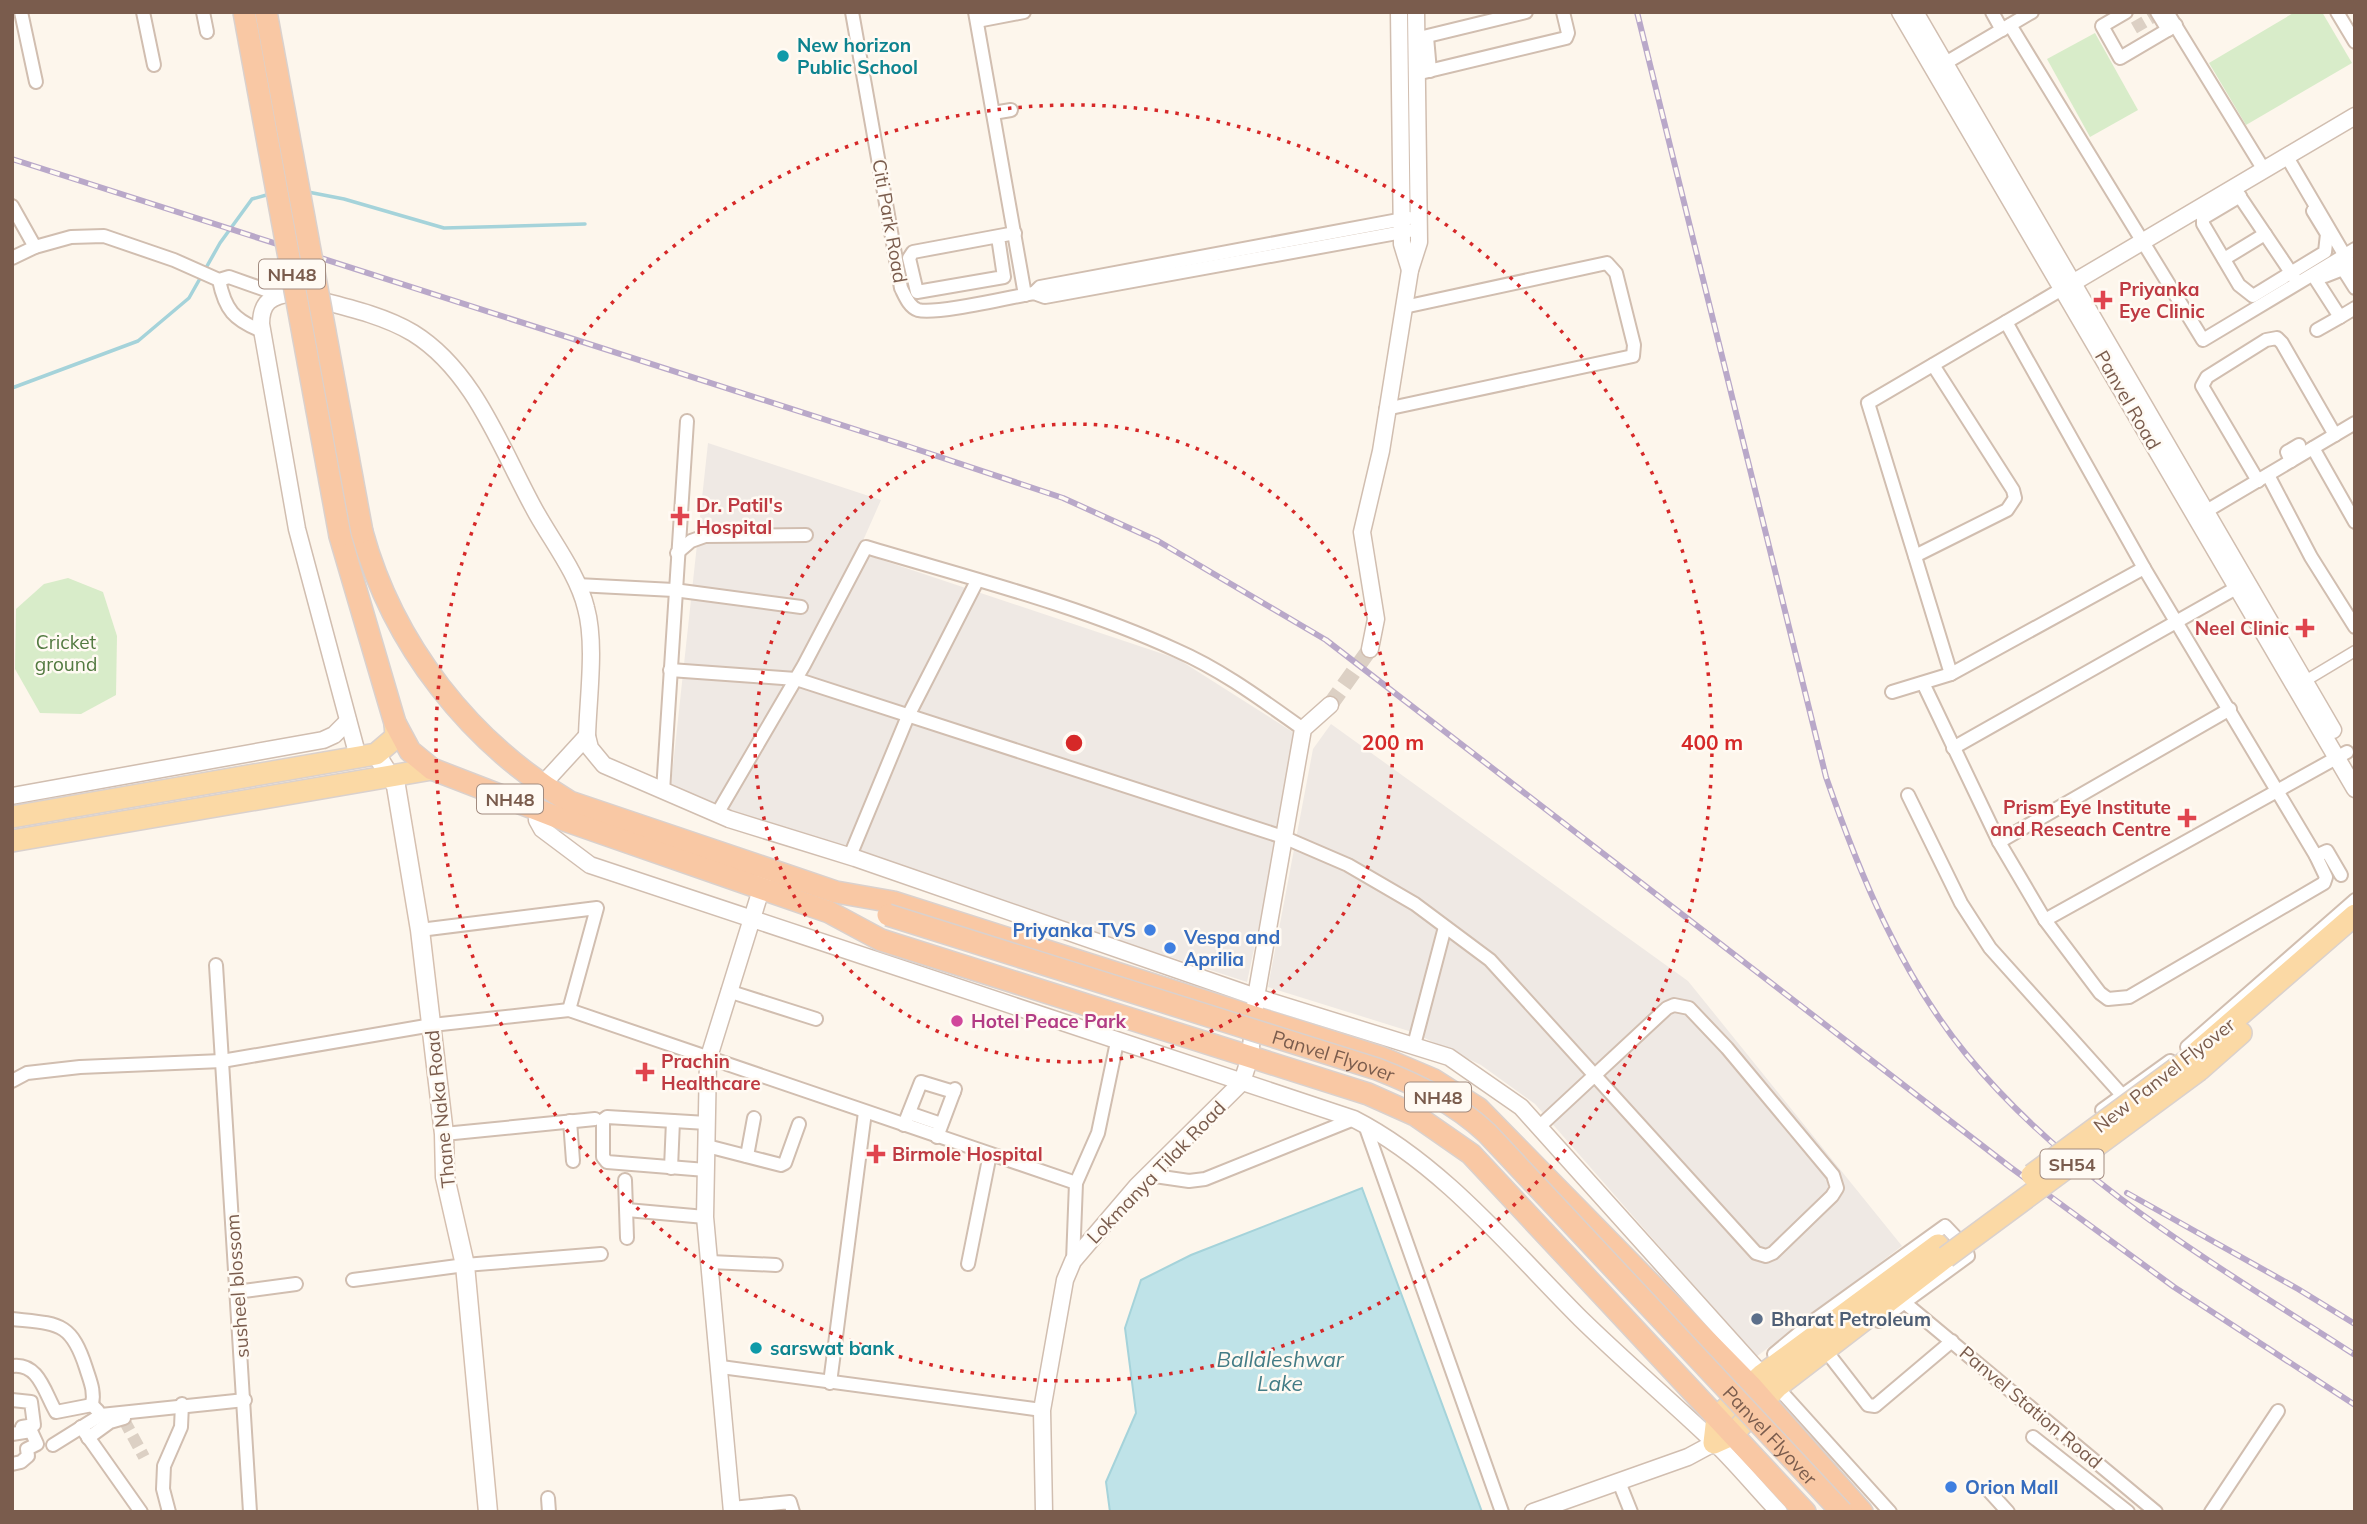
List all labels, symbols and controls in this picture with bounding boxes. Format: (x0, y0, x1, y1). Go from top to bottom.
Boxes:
place label: New horizon Public School (797, 33, 918, 79)
marker: New horizon Public School (775, 48, 791, 64)
street label: Citi Park Road (867, 157, 913, 285)
road number: NH48 (259, 260, 325, 288)
place label: Priyanka Eye Clinic (2119, 277, 2205, 323)
marker: Priyanka Eye Clinic (2093, 290, 2113, 310)
street label: Panvel Road (2090, 346, 2166, 454)
place label: Dr. Patil's Hospital (696, 493, 783, 539)
marker: Dr. Patil's Hospital (670, 506, 690, 526)
place label: Neel Clinic (2195, 616, 2289, 640)
marker: Neel Clinic (2295, 618, 2315, 638)
park label: Cricket ground (35, 630, 97, 676)
text: 200 m (1362, 729, 1424, 755)
text: 400 m (1681, 729, 1743, 755)
centre of rings (1062, 731, 1086, 755)
road number: NH48 (477, 784, 543, 814)
place label: Prism Eye Institute and Reseach Centre (1990, 795, 2171, 841)
marker: Prism Eye Institute and Reseach Centre (2177, 808, 2197, 828)
place label: Priyanka TVS (1013, 918, 1136, 942)
marker: Priyanka TVS (1142, 922, 1158, 938)
place label: Vespa and Aprilia (1183, 925, 1280, 971)
marker: Vespa and Aprilia (1162, 940, 1178, 956)
place label: Hotel Peace Park (971, 1009, 1126, 1033)
street label: New Panvel Flyover (2088, 1012, 2240, 1138)
marker: Hotel Peace Park (949, 1013, 965, 1029)
street label: Panvel Flyover (1269, 1025, 1398, 1087)
street label: Thane Naka Road (420, 1029, 460, 1189)
place label: Prachin Healthcare (661, 1049, 761, 1095)
marker: Prachin Healthcare (635, 1062, 655, 1082)
road number: NH48 (1405, 1082, 1471, 1112)
street label: Lokmanya Tilak Road (1082, 1095, 1230, 1249)
place label: Birmole Hospital (892, 1142, 1043, 1166)
marker: Birmole Hospital (866, 1144, 886, 1164)
road number: SH54 (2040, 1149, 2104, 1178)
street label: susheel blossom (220, 1213, 254, 1359)
place label: Bharat Petroleum (1771, 1307, 1931, 1331)
marker: Bharat Petroleum (1749, 1311, 1765, 1327)
place label: sarswat bank (770, 1336, 895, 1360)
marker: sarswat bank (748, 1340, 764, 1356)
street label: Panvel Station Road (1955, 1340, 2107, 1474)
water label: Ballaleshwar Lake (1217, 1346, 1345, 1396)
street label: Panvel Flyover (1718, 1381, 1823, 1490)
place label: Orion Mall (1965, 1475, 2059, 1499)
marker: Orion Mall (1943, 1479, 1959, 1495)

